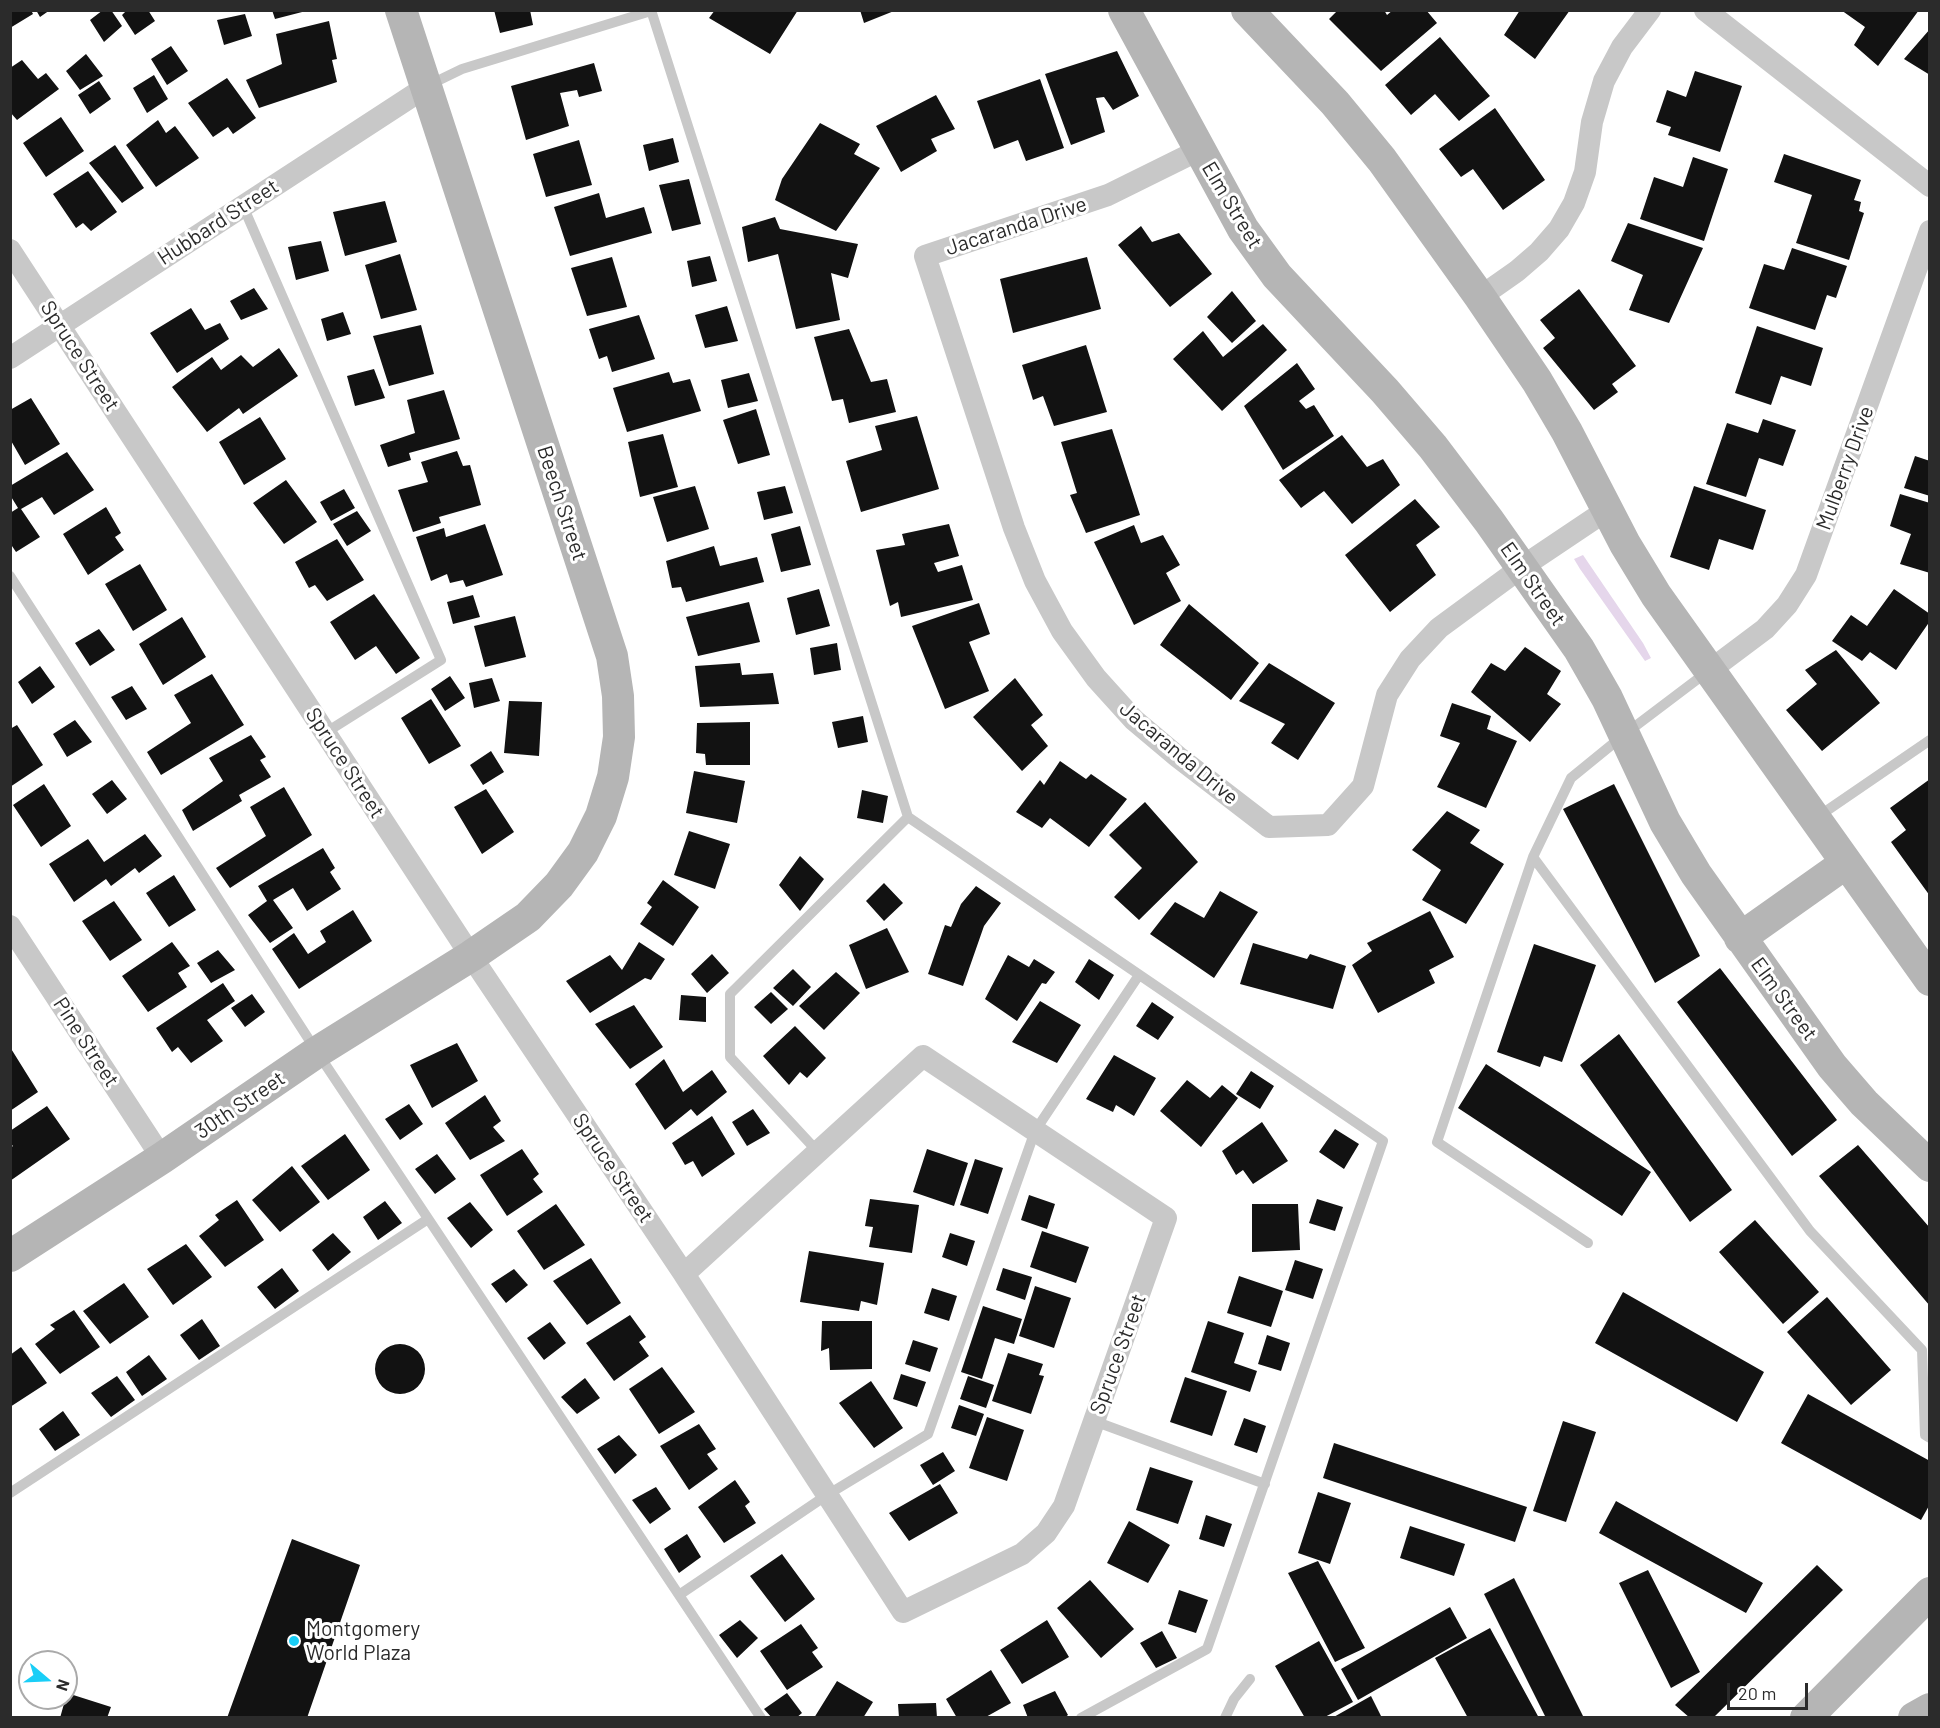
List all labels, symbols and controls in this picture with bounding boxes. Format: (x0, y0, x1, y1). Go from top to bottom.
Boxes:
street label: Elm Street (1196, 157, 1268, 253)
street label: Hubbard Street (153, 174, 283, 270)
street label: Jacaranda Drive (942, 191, 1090, 261)
street label: Spruce Street (35, 296, 125, 416)
street label: Mulberry Drive (1811, 403, 1879, 533)
street label: Beech Street (532, 442, 592, 564)
street label: Elm Street (1495, 537, 1571, 631)
street label: Jacaranda Drive (1115, 696, 1243, 810)
street label: Spruce Street (300, 703, 390, 823)
street label: Elm Street (1745, 953, 1823, 1045)
street label: Pine Street (48, 992, 124, 1092)
street label: 30th Street (190, 1066, 290, 1144)
street label: Spruce Street (567, 1109, 659, 1227)
street label: Spruce Street (1085, 1290, 1151, 1418)
place label: Montgomery World Plaza (306, 1616, 420, 1666)
marker: Montgomery World Plaza (287, 1634, 301, 1648)
north arrow (18, 1650, 78, 1710)
scale bar (1730, 1671, 1811, 1709)
text: N (53, 1677, 74, 1693)
text: 20 m (1738, 1682, 1776, 1704)

